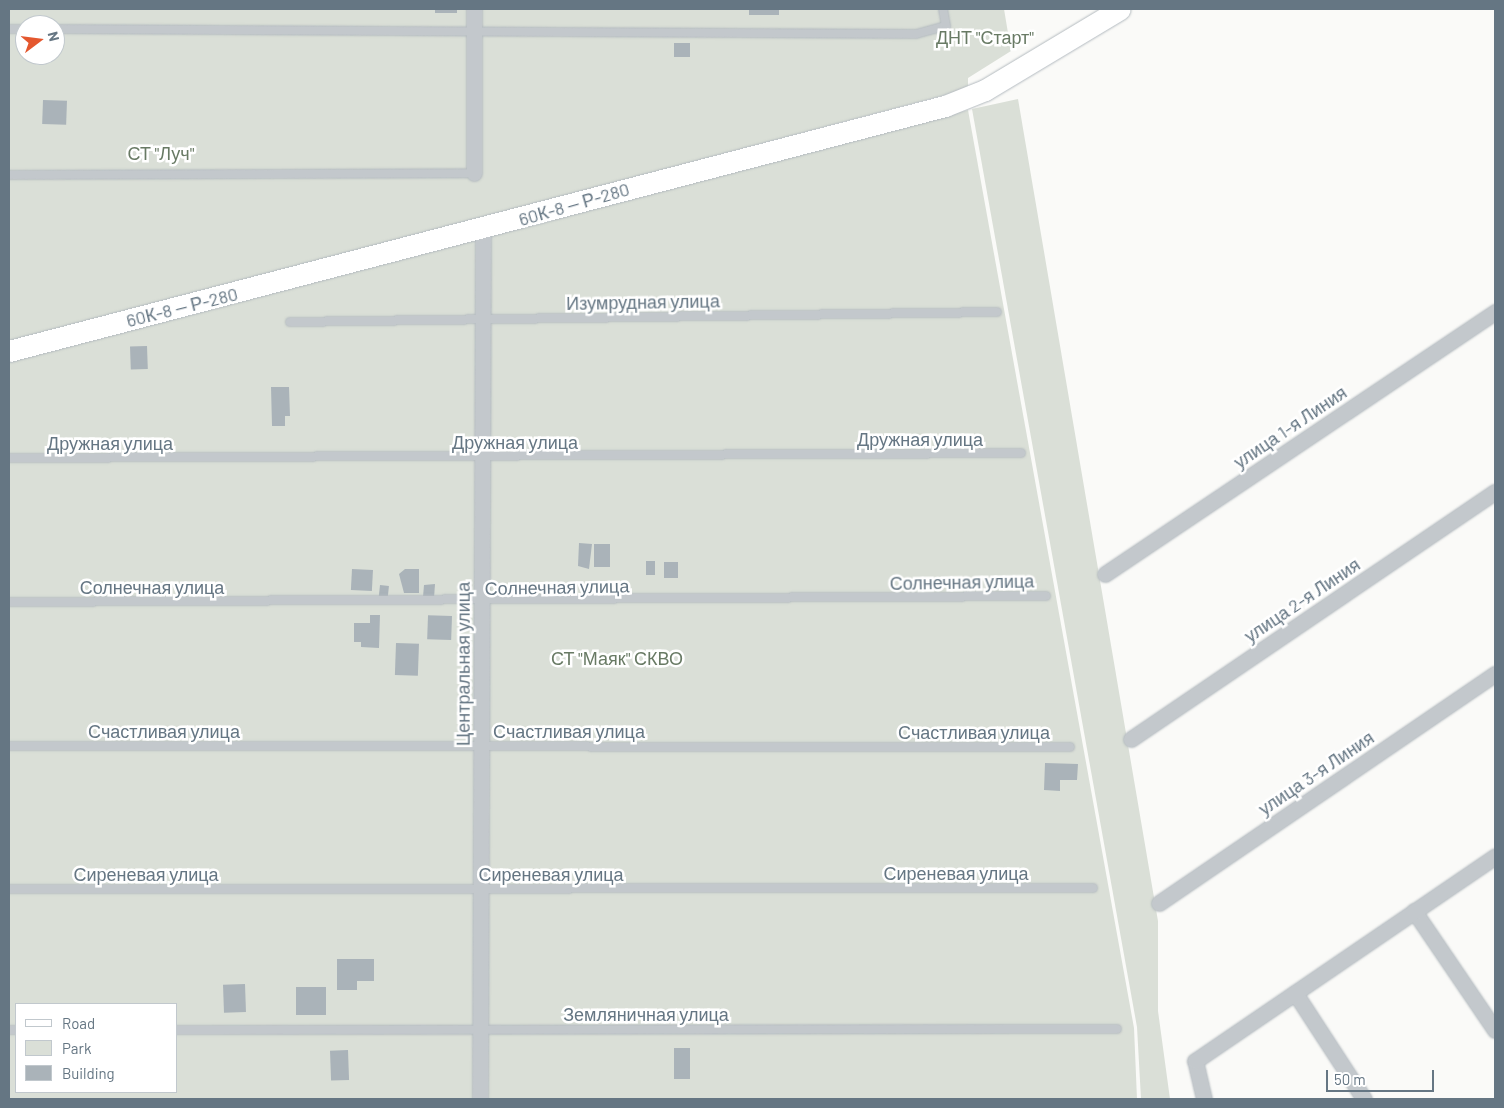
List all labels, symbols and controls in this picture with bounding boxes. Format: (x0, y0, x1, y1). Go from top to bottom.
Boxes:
north arrow (15, 15, 65, 65)
park label: ДНТ "Старт" (936, 26, 1034, 48)
text: N (45, 30, 63, 43)
park label: СТ "Луч" (128, 142, 194, 164)
street label: 60К-8 — Р-280 (516, 178, 632, 230)
street label: 60К-8 — Р-280 (124, 283, 240, 331)
street label: Изумрудная улица (566, 290, 720, 314)
street label: улица 1-я Линия (1229, 381, 1351, 473)
street label: Дружная улица (857, 428, 983, 450)
street label: Дружная улица (452, 431, 578, 453)
street label: Дружная улица (47, 432, 173, 454)
street label: улица 2-я Линия (1240, 553, 1364, 647)
street label: Солнечная улица (890, 570, 1034, 594)
street label: Солнечная улица (485, 575, 629, 599)
street label: Солнечная улица (80, 576, 224, 598)
street label: Центральная улица (452, 582, 474, 746)
park label: СТ "Маяк" СКВО (551, 647, 683, 669)
street label: Счастливая улица (88, 720, 240, 742)
street label: Счастливая улица (493, 720, 645, 742)
street label: Счастливая улица (898, 721, 1050, 743)
street label: улица 3-я Линия (1254, 726, 1378, 820)
street label: Сиреневая улица (883, 862, 1029, 884)
street label: Сиреневая улица (73, 863, 219, 885)
street label: Сиреневая улица (478, 863, 624, 885)
legend (15, 1003, 178, 1093)
street label: Земляничная улица (563, 1003, 729, 1025)
text: Road (62, 1014, 95, 1032)
text: Park (62, 1039, 91, 1057)
scale bar (1329, 1060, 1436, 1092)
text: Building (62, 1064, 115, 1082)
text: 50 m (1334, 1070, 1366, 1088)

